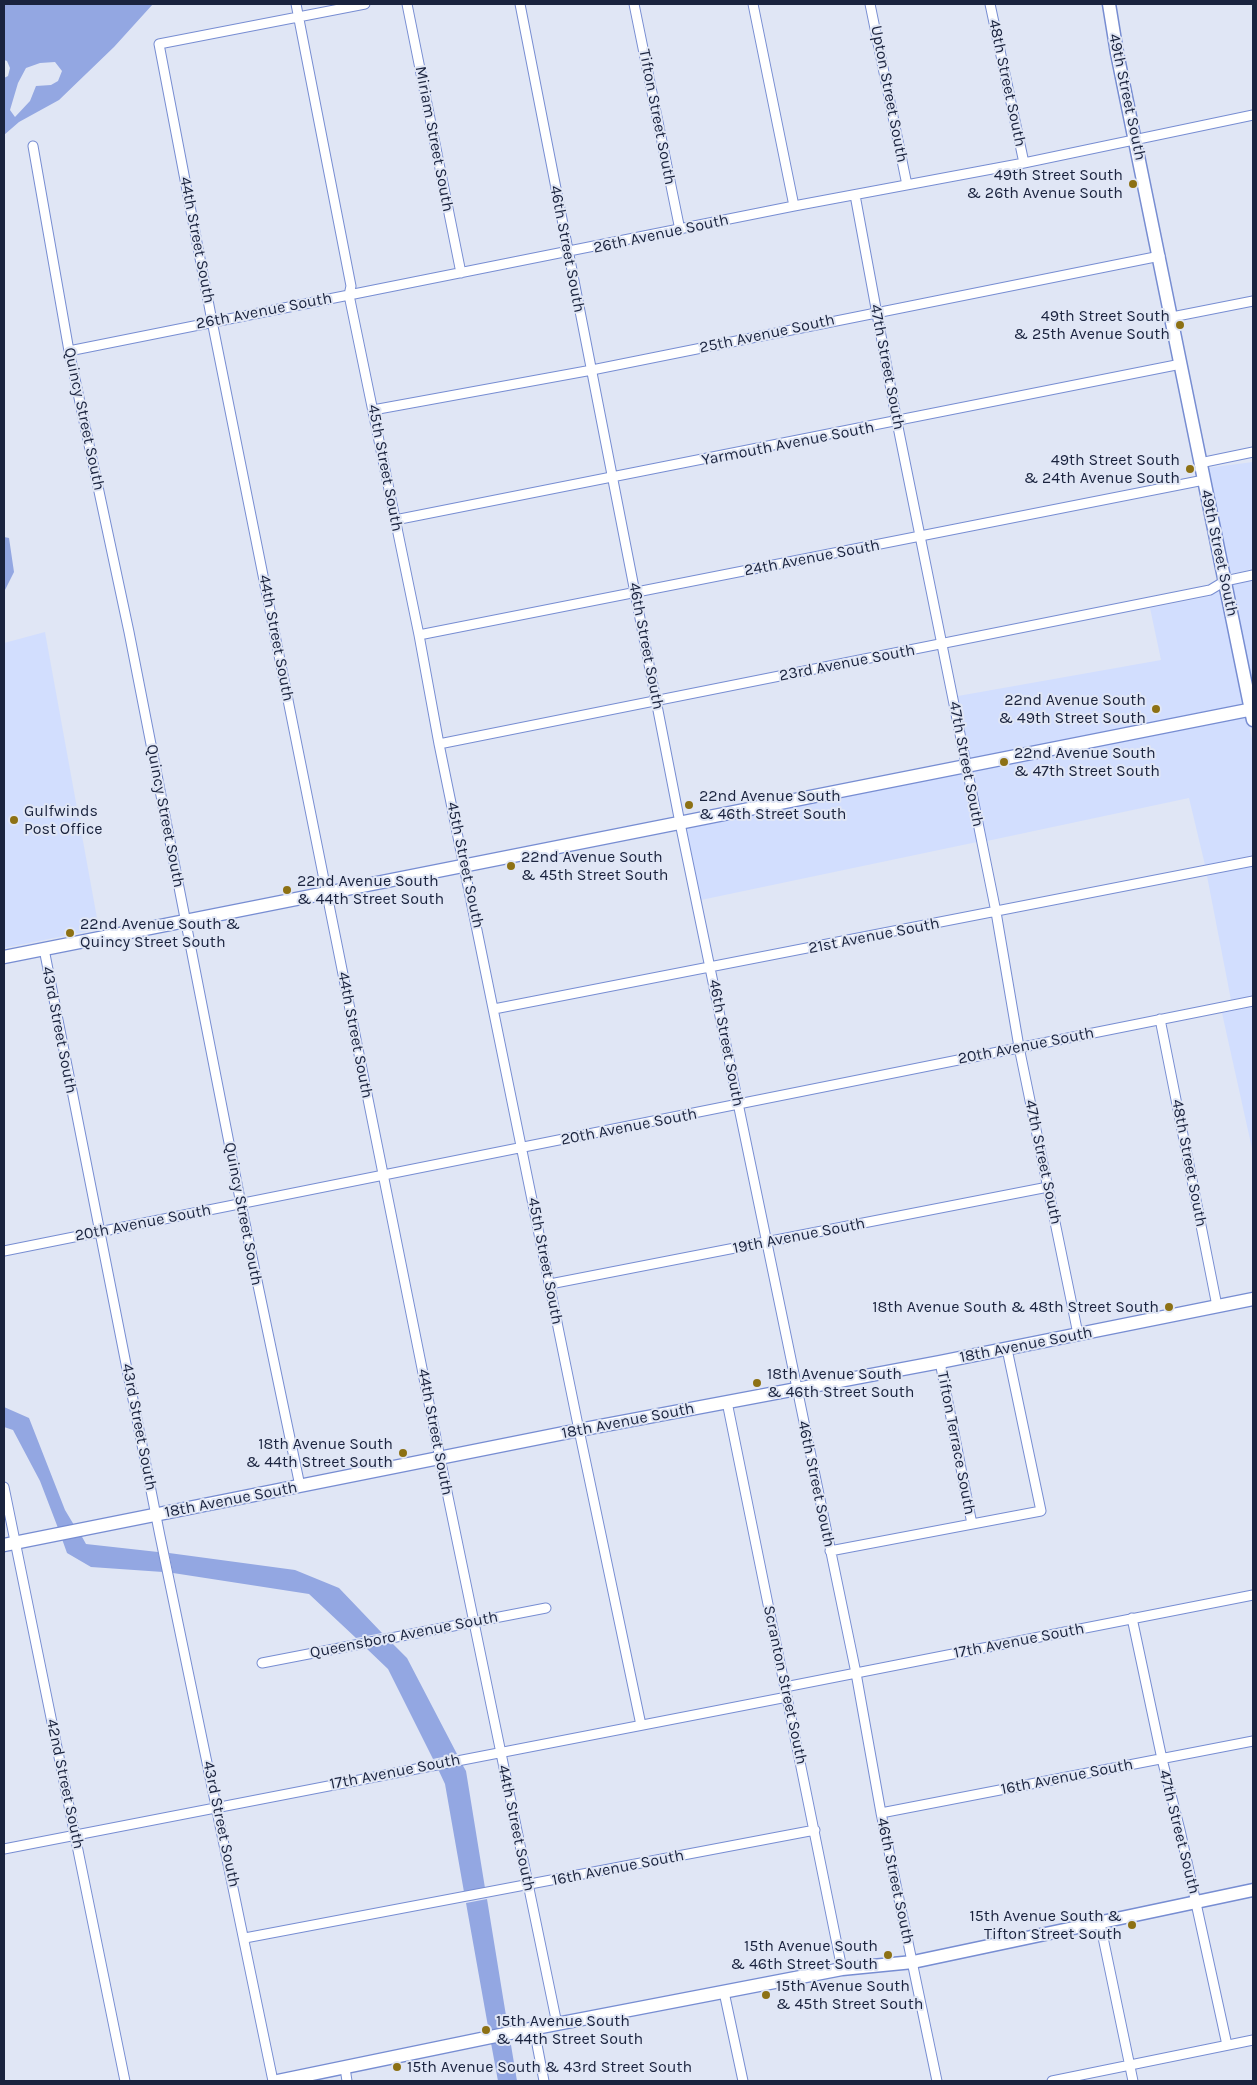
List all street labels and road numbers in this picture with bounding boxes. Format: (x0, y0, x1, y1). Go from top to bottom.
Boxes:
street label: 48th Street South (984, 18, 1030, 148)
street label: Upton Street South (866, 24, 912, 164)
street label: 49th Street South (1104, 32, 1150, 162)
street label: Tifton Street South (634, 47, 680, 187)
street label: Miriam Street South (410, 65, 458, 213)
street label: 44th Street South (175, 175, 219, 305)
street label: 46th Street South (545, 184, 589, 314)
street label: 26th Avenue South (591, 210, 731, 258)
street label: 26th Avenue South (194, 288, 334, 334)
street label: 47th Street South (865, 303, 909, 431)
street label: 25th Avenue South (698, 310, 836, 358)
street label: Quincy Street South (59, 346, 109, 492)
street label: 45th Street South (363, 403, 407, 533)
street label: Yarmouth Avenue South (700, 418, 876, 470)
street label: 49th Street South (1196, 488, 1242, 618)
street label: 24th Avenue South (742, 535, 882, 581)
street label: 44th Street South (254, 573, 298, 703)
street label: 46th Street South (624, 581, 668, 711)
street label: 23rd Avenue South (777, 640, 917, 686)
street label: 47th Street South (944, 700, 988, 828)
street label: Quincy Street South (142, 743, 188, 889)
street label: 45th Street South (442, 800, 488, 930)
street label: 21st Avenue South (807, 914, 941, 958)
street label: 43rd Street South (37, 965, 81, 1095)
street label: 44th Street South (333, 970, 377, 1100)
street label: 46th Street South (704, 978, 748, 1108)
street label: 20th Avenue South (956, 1023, 1096, 1069)
street label: 48th Street South (1167, 1097, 1211, 1229)
street label: 47th Street South (1020, 1098, 1066, 1226)
street label: 20th Avenue South (559, 1104, 699, 1150)
street label: Quincy Street South (220, 1141, 266, 1287)
street label: 45th Street South (523, 1196, 567, 1326)
street label: 20th Avenue South (73, 1200, 213, 1246)
street label: 19th Avenue South (731, 1214, 867, 1258)
street label: 18th Avenue South (958, 1323, 1094, 1367)
street label: 43rd Street South (117, 1362, 161, 1492)
street label: 44th Street South (413, 1367, 457, 1497)
street label: Tifton Terrace South (933, 1370, 979, 1516)
street label: 18th Avenue South (560, 1399, 696, 1443)
street label: 46th Street South (793, 1419, 839, 1549)
street label: 18th Avenue South (163, 1478, 299, 1522)
street label: Scranton Street South (759, 1604, 811, 1766)
street label: Queensboro Avenue South (308, 1607, 500, 1663)
street label: 17th Avenue South (952, 1619, 1086, 1663)
street label: 42nd Street South (42, 1717, 88, 1851)
street label: 17th Avenue South (328, 1750, 462, 1794)
street label: 16th Avenue South (999, 1755, 1135, 1799)
street label: 43rd Street South (198, 1759, 244, 1889)
street label: 44th Street South (493, 1763, 539, 1893)
street label: 47th Street South (1154, 1768, 1204, 1896)
street label: 46th Street South (872, 1816, 918, 1946)
street label: 16th Avenue South (550, 1846, 686, 1890)

